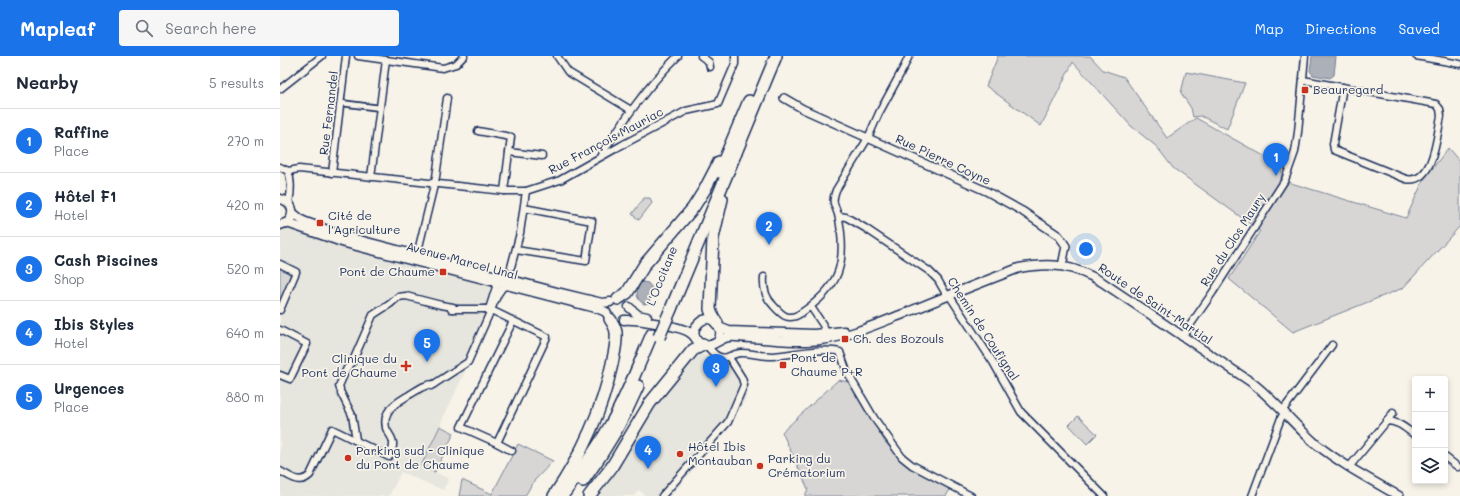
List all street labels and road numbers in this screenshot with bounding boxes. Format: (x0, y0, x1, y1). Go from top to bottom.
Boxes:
street label: Rue Fernandel (315, 70, 341, 156)
street label: Rue François Mauriac (545, 103, 666, 177)
street label: Rue Pierre Coyne (893, 130, 994, 188)
street label: Rue du Clos Maury (1196, 190, 1268, 289)
street label: Avenue Marcel Unal (405, 237, 520, 283)
street label: L'Occitane (642, 243, 680, 308)
street label: Route de Saint-Martial (1095, 259, 1216, 347)
street label: Chemin de Coufignal (944, 274, 1023, 383)

